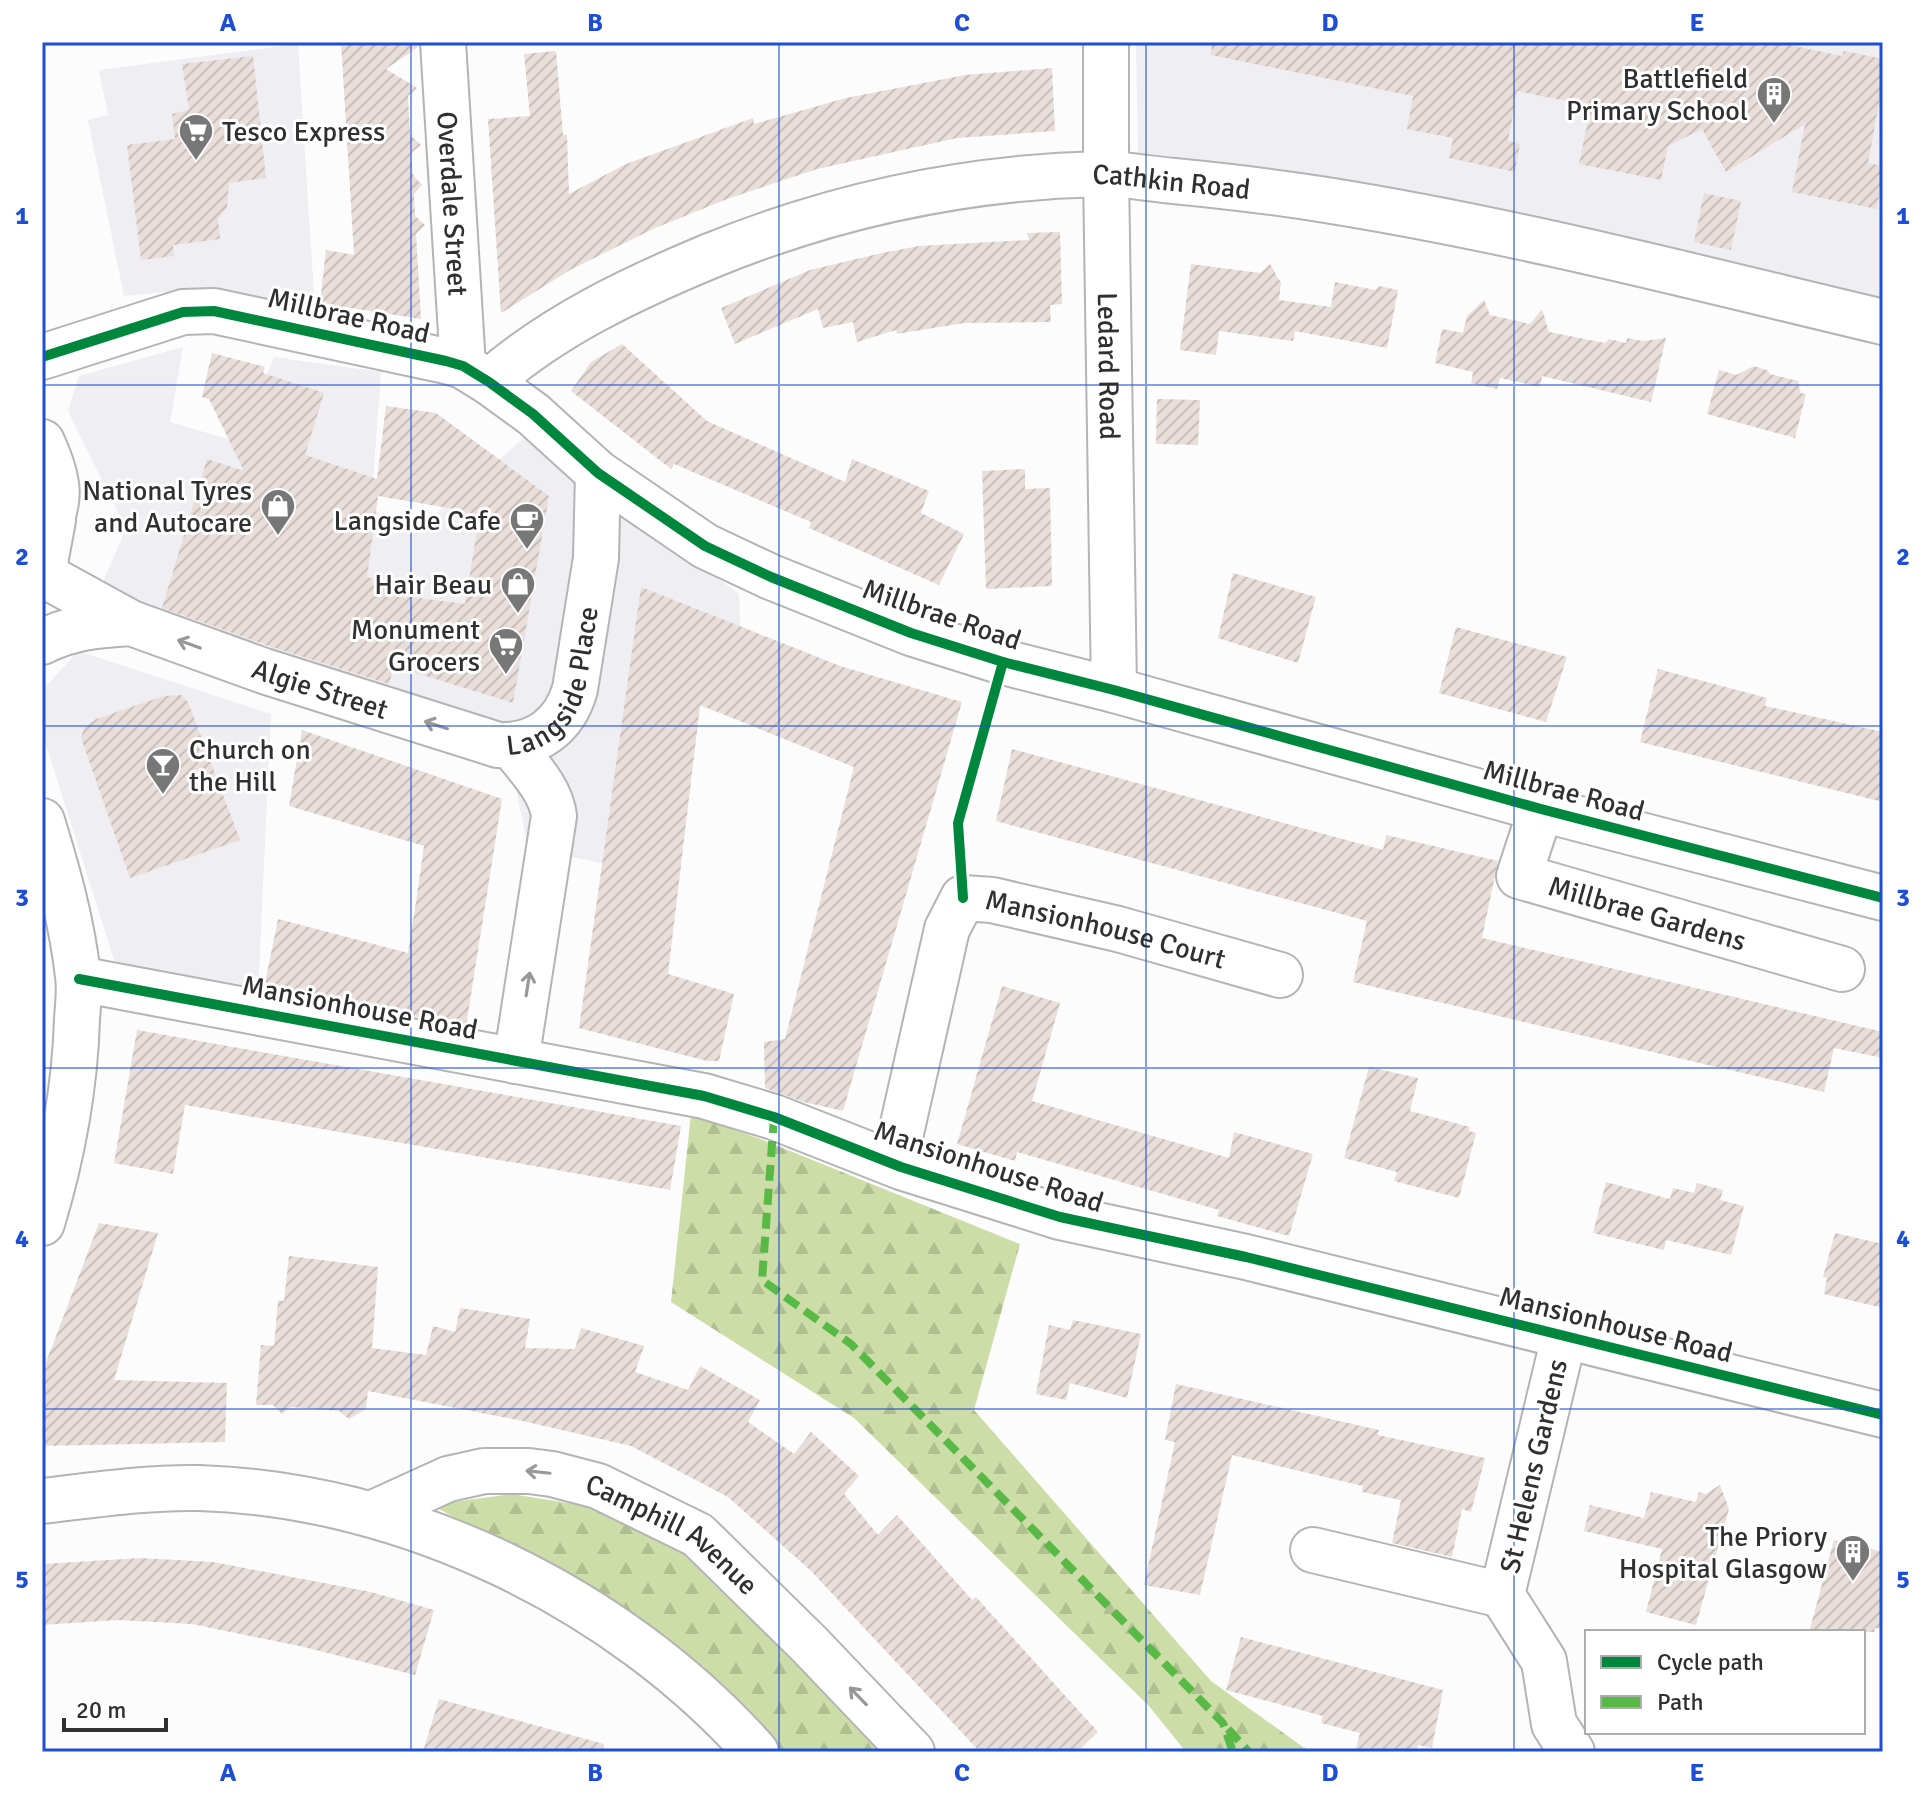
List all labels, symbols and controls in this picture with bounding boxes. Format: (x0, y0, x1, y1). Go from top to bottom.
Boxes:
text: A (220, 7, 237, 39)
text: B (587, 7, 603, 39)
text: C (954, 7, 970, 39)
text: D (1321, 7, 1339, 39)
text: E (1690, 7, 1704, 39)
place label: Battlefield Primary School (1566, 62, 1748, 128)
building icon: Battlefield Primary School (1755, 75, 1793, 125)
street label: Overdale Street (429, 110, 475, 297)
supermarket icon: Tesco Express (177, 112, 215, 162)
place label: Tesco Express (222, 115, 385, 149)
street label: Cathkin Road (1092, 158, 1252, 207)
text: 1 (15, 200, 29, 232)
text: 1 (1896, 200, 1910, 232)
street label: Millbrae Road (264, 281, 433, 351)
street label: Ledard Road (1090, 292, 1126, 440)
place label: National Tyres and Autocare (82, 474, 252, 540)
shop icon: National Tyres and Autocare (259, 487, 297, 537)
cafe icon: Langside Cafe (508, 501, 546, 551)
place label: Langside Cafe (333, 504, 501, 538)
text: 2 (15, 541, 29, 573)
text: 2 (1896, 541, 1910, 573)
shop icon: Hair Beau (499, 565, 537, 615)
place label: Hair Beau (374, 568, 492, 602)
street label: Millbrae Road (858, 572, 1025, 658)
street label: Langside Place (504, 604, 606, 763)
place label: Monument Grocers (351, 613, 480, 679)
supermarket icon: Monument Grocers (487, 626, 525, 676)
one-way arrow (178, 636, 202, 650)
street label: Algie Street (247, 652, 392, 727)
one-way arrow (424, 717, 450, 732)
place label: Church on the Hill (189, 733, 311, 799)
bar icon: Church on the Hill (144, 746, 182, 796)
street label: Millbrae Road (1479, 753, 1648, 829)
street label: Millbrae Gardens (1544, 869, 1750, 958)
text: 3 (15, 882, 29, 914)
text: 3 (1896, 882, 1910, 914)
street label: Mansionhouse Court (982, 883, 1230, 977)
street label: Mansionhouse Road (239, 968, 480, 1047)
one-way arrow (521, 972, 536, 997)
street label: Mansionhouse Road (870, 1114, 1108, 1220)
text: 4 (15, 1223, 29, 1255)
text: 4 (1896, 1223, 1910, 1255)
street label: Mansionhouse Road (1496, 1280, 1736, 1370)
street label: St Helens Gardens (1493, 1356, 1575, 1577)
one-way arrow (525, 1465, 552, 1480)
street label: Camphill Avenue (582, 1468, 765, 1602)
place label: The Priory Hospital Glasgow (1619, 1520, 1827, 1586)
building icon: The Priory Hospital Glasgow (1834, 1533, 1872, 1583)
text: 5 (15, 1564, 29, 1596)
text: 5 (1896, 1564, 1910, 1596)
legend (1585, 1630, 1865, 1734)
text: Cycle path (1657, 1647, 1764, 1677)
scale bar (64, 1682, 166, 1732)
one-way arrow (849, 1686, 868, 1706)
text: Path (1657, 1687, 1703, 1717)
text: 20 m (76, 1695, 126, 1725)
text: A (220, 1757, 237, 1789)
text: B (587, 1757, 603, 1789)
text: C (954, 1757, 970, 1789)
text: D (1321, 1757, 1339, 1789)
text: E (1690, 1757, 1704, 1789)

